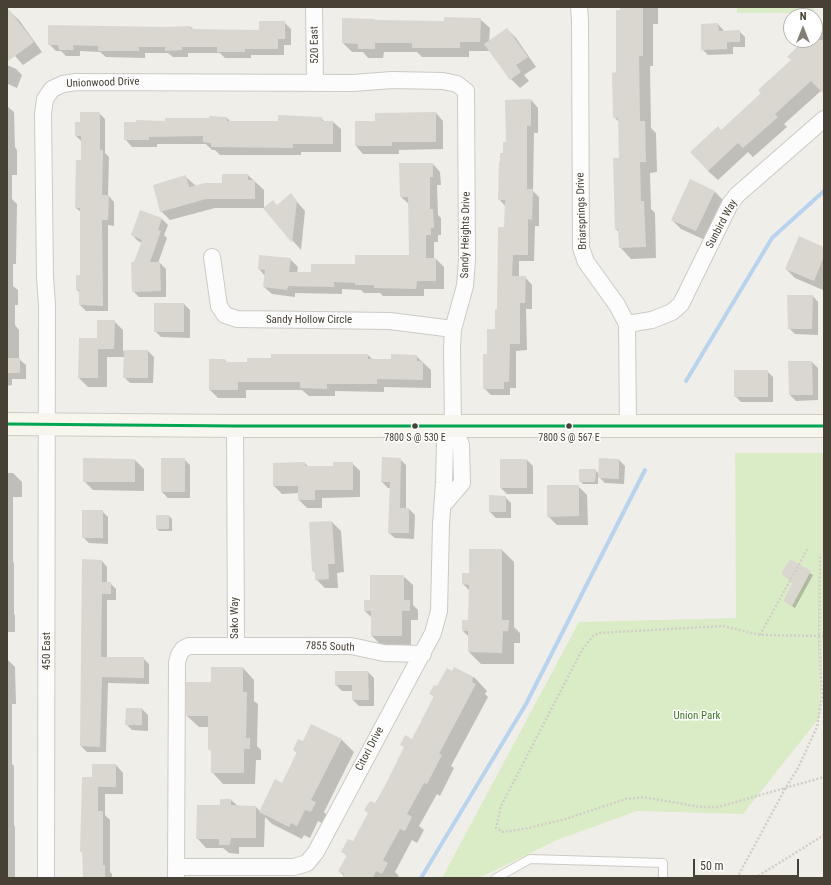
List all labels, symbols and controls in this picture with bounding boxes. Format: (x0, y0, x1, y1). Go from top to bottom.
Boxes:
north arrow (783, 8, 823, 48)
text: N (800, 10, 806, 23)
street label: 520 East (308, 26, 322, 64)
street label: Unionwood Drive (66, 75, 140, 91)
street label: Briarsprings Drive (574, 172, 590, 250)
street label: Sandy Heights Drive (459, 191, 473, 279)
street label: Sunbird Way (704, 197, 740, 251)
street label: Sandy Hollow Circle (266, 313, 352, 327)
marker: 7800 S @ 530 E (410, 421, 420, 431)
marker: 7800 S @ 567 E (564, 421, 574, 431)
place label: 7800 S @ 530 E (384, 432, 446, 444)
place label: 7800 S @ 567 E (538, 432, 600, 444)
street label: Sako Way (228, 597, 242, 639)
street label: 450 East (40, 632, 54, 670)
street label: 7855 South (305, 640, 355, 654)
park label: Union Park (673, 709, 721, 723)
street label: Citori Drive (353, 725, 387, 773)
scale bar (695, 851, 801, 877)
text: 50 m (700, 859, 724, 873)

